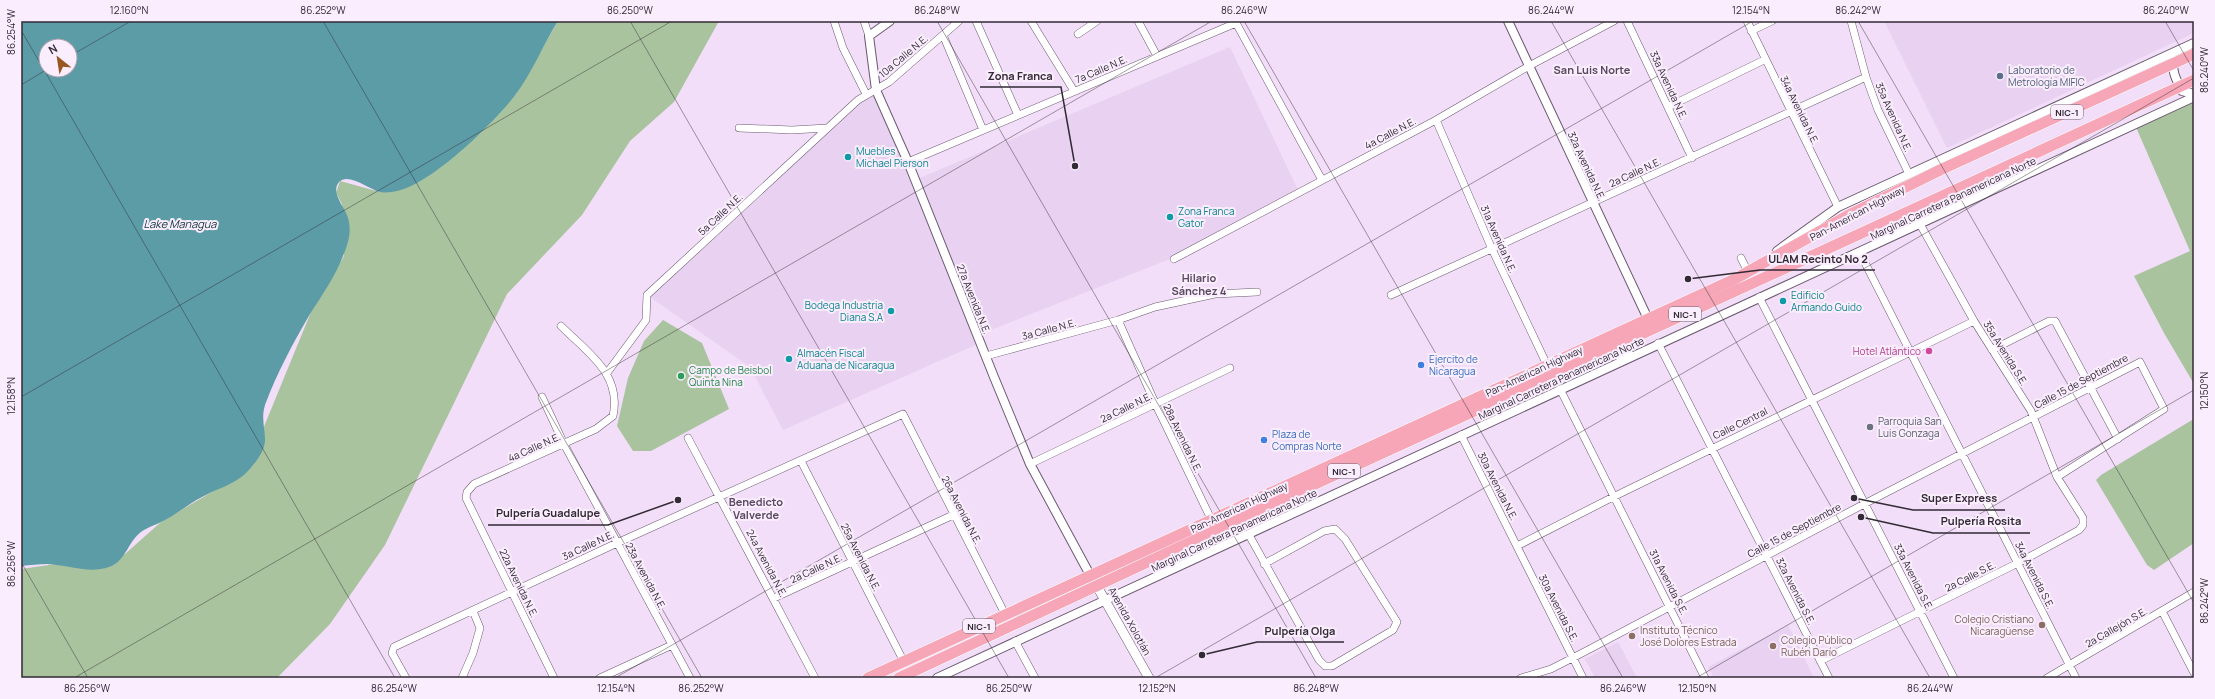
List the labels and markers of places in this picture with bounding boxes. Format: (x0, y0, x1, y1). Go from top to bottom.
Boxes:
place label: Laboratorio de Metrología MIFIC (2008, 63, 2085, 89)
callout: Zona Franca (980, 64, 1061, 87)
marker: Laboratorio de Metrología MIFIC (1995, 71, 2005, 81)
place label: Muebles Michael Pierson (856, 144, 929, 170)
marker: Muebles Michael Pierson (843, 152, 853, 162)
place label: Zona Franca Gator (1178, 204, 1235, 230)
marker: Zona Franca Gator (1165, 212, 1175, 222)
callout: ULAM Recinto No 2 (1760, 247, 1875, 270)
place label: Edificio Armando Guido (1791, 288, 1862, 314)
marker: Edificio Armando Guido (1778, 296, 1788, 306)
place label: Bodega Industria Diana S.A (805, 298, 884, 324)
marker: Bodega Industria Diana S.A (886, 306, 896, 316)
place label: Hotel Atlántico (1853, 344, 1921, 358)
place label: Almacén Fiscal Aduana de Nicaragua (797, 346, 895, 372)
marker: Hotel Atlántico (1924, 346, 1934, 356)
place label: Ejercito de Nicaragua (1429, 352, 1478, 378)
marker: Almacén Fiscal Aduana de Nicaragua (784, 354, 794, 364)
marker: Ejercito de Nicaragua (1416, 360, 1426, 370)
place label: Campo de Beisbol Quinta Nina (689, 363, 772, 389)
marker: Campo de Beisbol Quinta Nina (676, 371, 686, 381)
place label: Parroquia San Luis Gonzaga (1878, 414, 1942, 440)
marker: Parroquia San Luis Gonzaga (1865, 422, 1875, 432)
place label: Plaza de Compras Norte (1272, 427, 1342, 453)
marker: Plaza de Compras Norte (1259, 435, 1269, 445)
callout: Super Express (1913, 487, 2005, 510)
callout: Pulpería Guadalupe (488, 502, 608, 525)
callout: Pulpería Rosita (1933, 510, 2030, 533)
place label: Colegio Cristiano Nicaragüense (1955, 612, 2034, 638)
callout: Pulpería Olga (1257, 619, 1344, 642)
marker: Colegio Cristiano Nicaragüense (2037, 620, 2047, 630)
place label: Instituto Técnico José Dolores Estrada (1640, 623, 1736, 649)
marker: Instituto Técnico José Dolores Estrada (1627, 631, 1637, 641)
place label: Colegio Público Rubén Darío (1781, 633, 1852, 659)
marker: Colegio Público Rubén Darío (1768, 641, 1778, 651)

